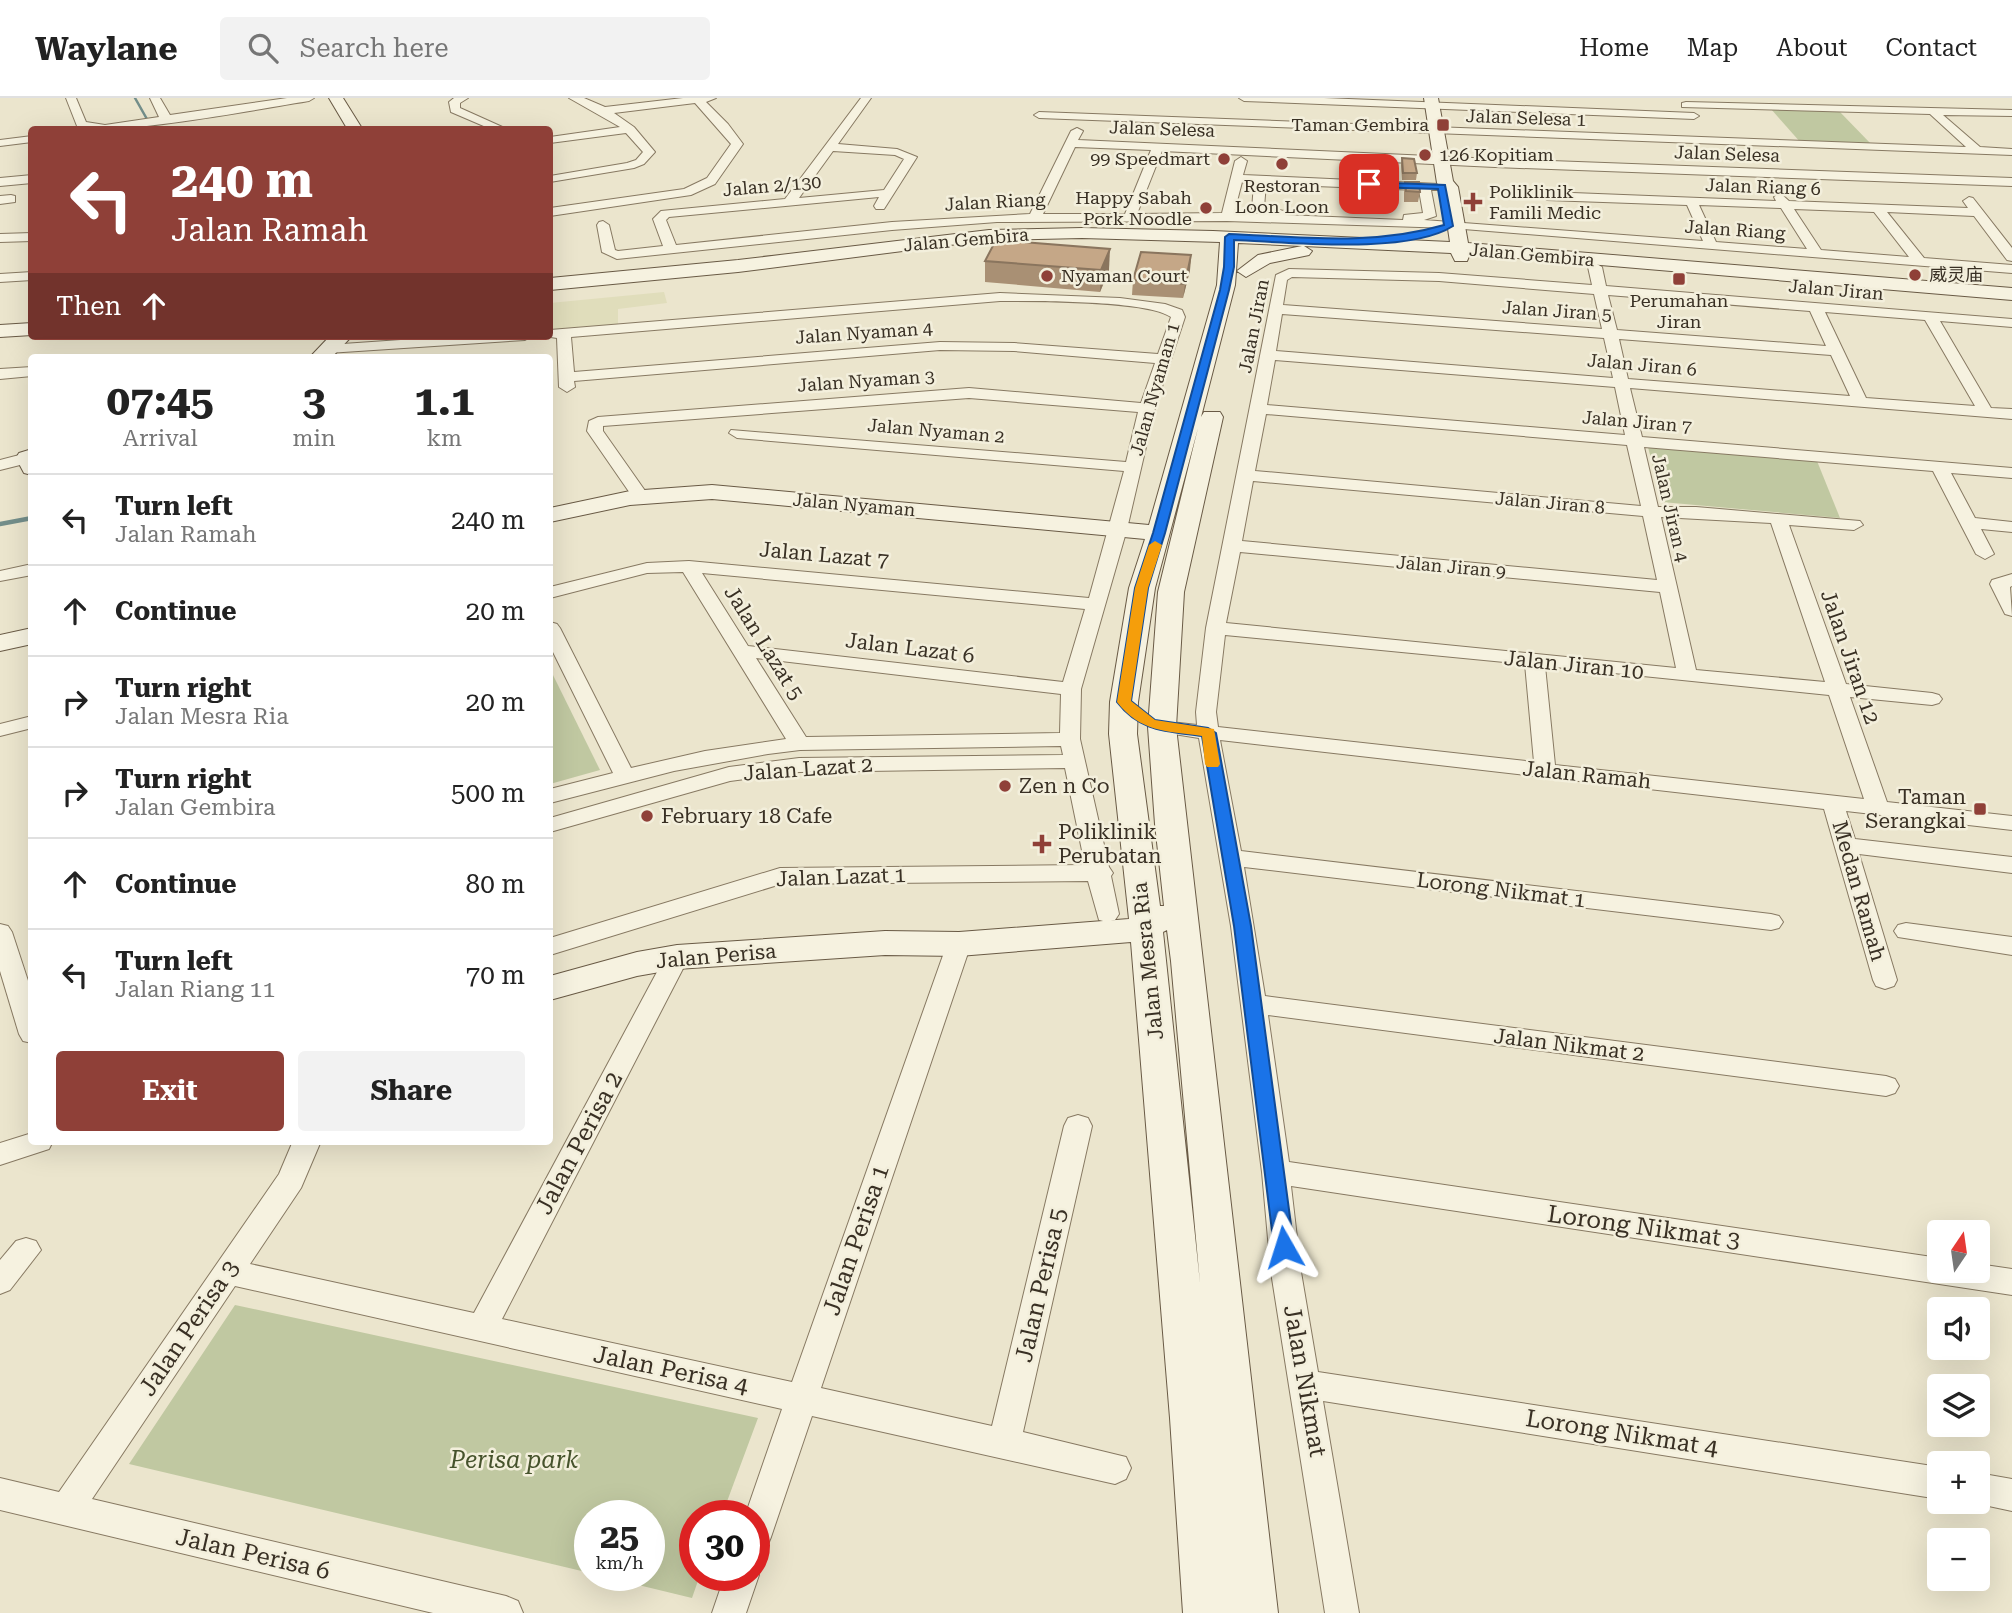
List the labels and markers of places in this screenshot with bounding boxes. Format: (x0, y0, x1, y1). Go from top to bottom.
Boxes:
place label: Taman Gembira (1291, 114, 1429, 135)
marker: Taman Gembira (1435, 117, 1451, 133)
place label: 126 Kopitiam (1439, 144, 1554, 165)
marker: 126 Kopitiam (1417, 147, 1433, 163)
place label: 99 Speedmart (1090, 148, 1210, 169)
marker: 99 Speedmart (1216, 151, 1232, 167)
pin (1339, 154, 1399, 214)
marker: Restoran Loon Loon (1274, 156, 1290, 172)
place label: Restoran Loon Loon (1235, 175, 1330, 217)
place label: Poliklinik Famili Medic (1489, 181, 1601, 223)
place label: Happy Sabah Pork Noodle (1075, 187, 1192, 229)
marker: Poliklinik Famili Medic (1463, 192, 1483, 212)
marker: Happy Sabah Pork Noodle (1198, 200, 1214, 216)
place label: 威灵庙 (1929, 264, 1983, 285)
place label: Nyaman Court (1061, 265, 1188, 286)
marker: 威灵庙 (1907, 267, 1923, 283)
marker: Nyaman Court (1039, 268, 1055, 284)
marker: Perumahan Jiran (1671, 271, 1687, 287)
place label: Perumahan Jiran (1630, 290, 1729, 332)
place label: Zen n Co (1019, 774, 1110, 798)
marker: Zen n Co (997, 778, 1013, 794)
place label: Taman Serangkai (1865, 785, 1966, 833)
marker: Taman Serangkai (1972, 801, 1988, 817)
place label: February 18 Cafe (661, 804, 832, 828)
marker: February 18 Cafe (639, 808, 655, 824)
place label: Poliklinik Perubatan (1058, 820, 1162, 868)
marker: Poliklinik Perubatan (1032, 834, 1052, 854)

